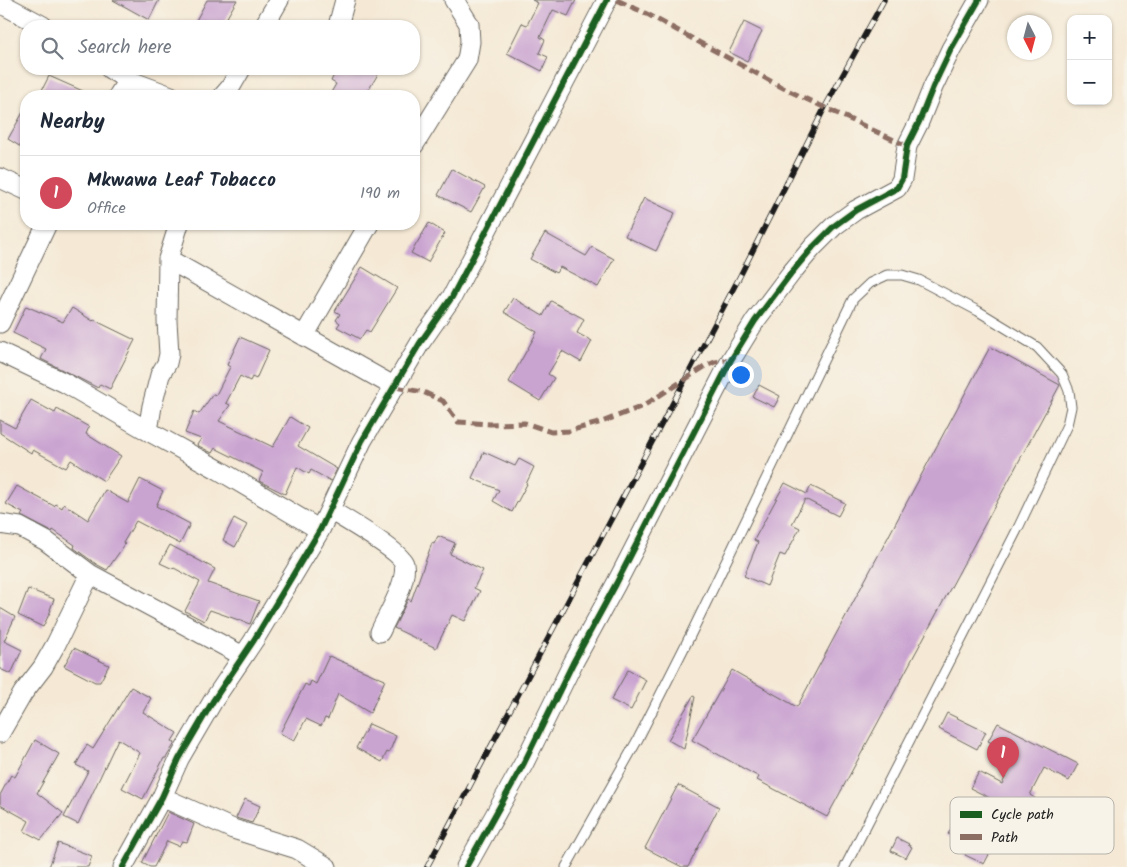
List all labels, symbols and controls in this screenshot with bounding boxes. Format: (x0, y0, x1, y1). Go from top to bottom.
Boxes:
north arrow (1007, 15, 1052, 60)
map controls (1067, 15, 1112, 105)
button: + (1067, 15, 1112, 60)
search box (20, 20, 420, 75)
text: Search here (78, 33, 172, 63)
icon: search (38, 34, 66, 62)
button: − (1067, 60, 1112, 105)
text: Nearby (40, 106, 105, 139)
text: Mkwawa Leaf Tobacco (87, 166, 276, 196)
text: 1 (54, 181, 58, 206)
text: 190 m (360, 181, 400, 206)
text: Office (87, 196, 126, 221)
your location (728, 362, 754, 388)
pin: 1 (987, 737, 1019, 778)
legend (950, 797, 1114, 854)
text: Cycle path (991, 804, 1054, 826)
text: Path (991, 827, 1018, 849)

